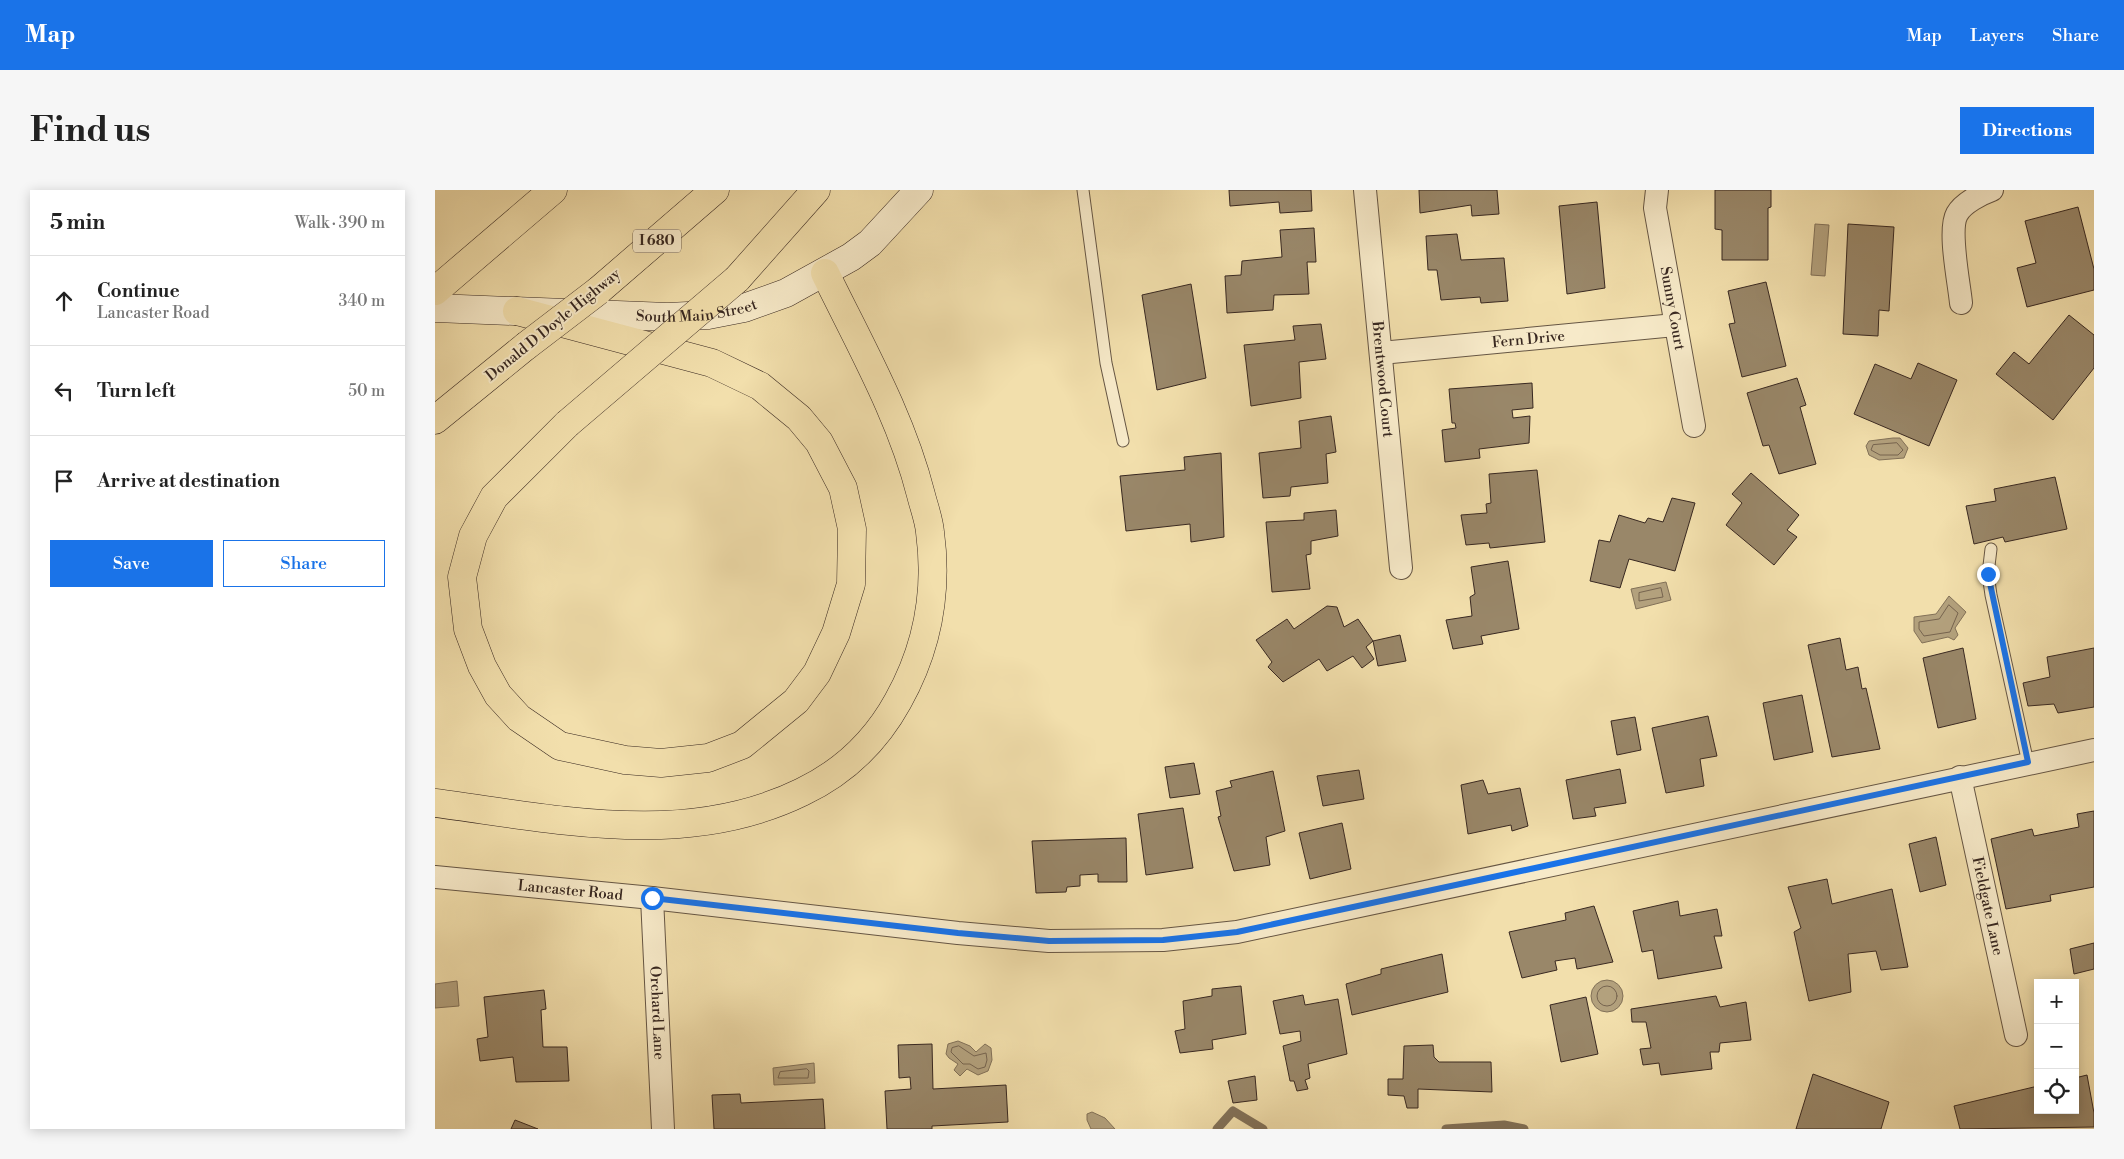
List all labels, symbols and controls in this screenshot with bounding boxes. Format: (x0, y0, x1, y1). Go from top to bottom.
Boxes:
text: Map (25, 20, 75, 50)
text: Map (1907, 24, 1942, 47)
text: Layers (1970, 24, 2024, 47)
text: Share (2052, 24, 2099, 47)
button: Directions (1960, 107, 2094, 154)
text: Find us (30, 109, 150, 152)
text: 5 min (50, 210, 105, 236)
text: Walk · 390 m (295, 213, 385, 233)
road number: I 680 (633, 230, 681, 252)
street label: Donald D Doyle Highway (482, 264, 625, 385)
street label: Sunny Court (1656, 265, 1690, 352)
text: Continue (97, 279, 180, 303)
icon: ahead (50, 287, 78, 315)
text: 340 m (338, 291, 385, 311)
street label: South Main Street (636, 294, 760, 327)
text: Lancaster Road (97, 303, 209, 323)
street label: Brentwood Court (1368, 319, 1398, 439)
street label: Fern Drive (1491, 326, 1566, 352)
icon: left (50, 377, 78, 405)
text: Turn left (97, 379, 176, 403)
text: 50 m (348, 381, 385, 401)
icon: arrive (50, 467, 78, 495)
text: Arrive at destination (97, 469, 280, 493)
button: Save (50, 540, 213, 587)
button: Share (223, 540, 385, 587)
route end (1977, 563, 2000, 586)
street label: Fieldgate Lane (1968, 855, 2008, 957)
street label: Lancaster Road (517, 876, 624, 905)
route start (641, 887, 664, 910)
street label: Orchard Lane (646, 965, 669, 1060)
map controls (2034, 979, 2079, 1114)
button: + (2034, 979, 2079, 1024)
button: − (2034, 1024, 2079, 1069)
button: locate (2034, 1069, 2079, 1114)

